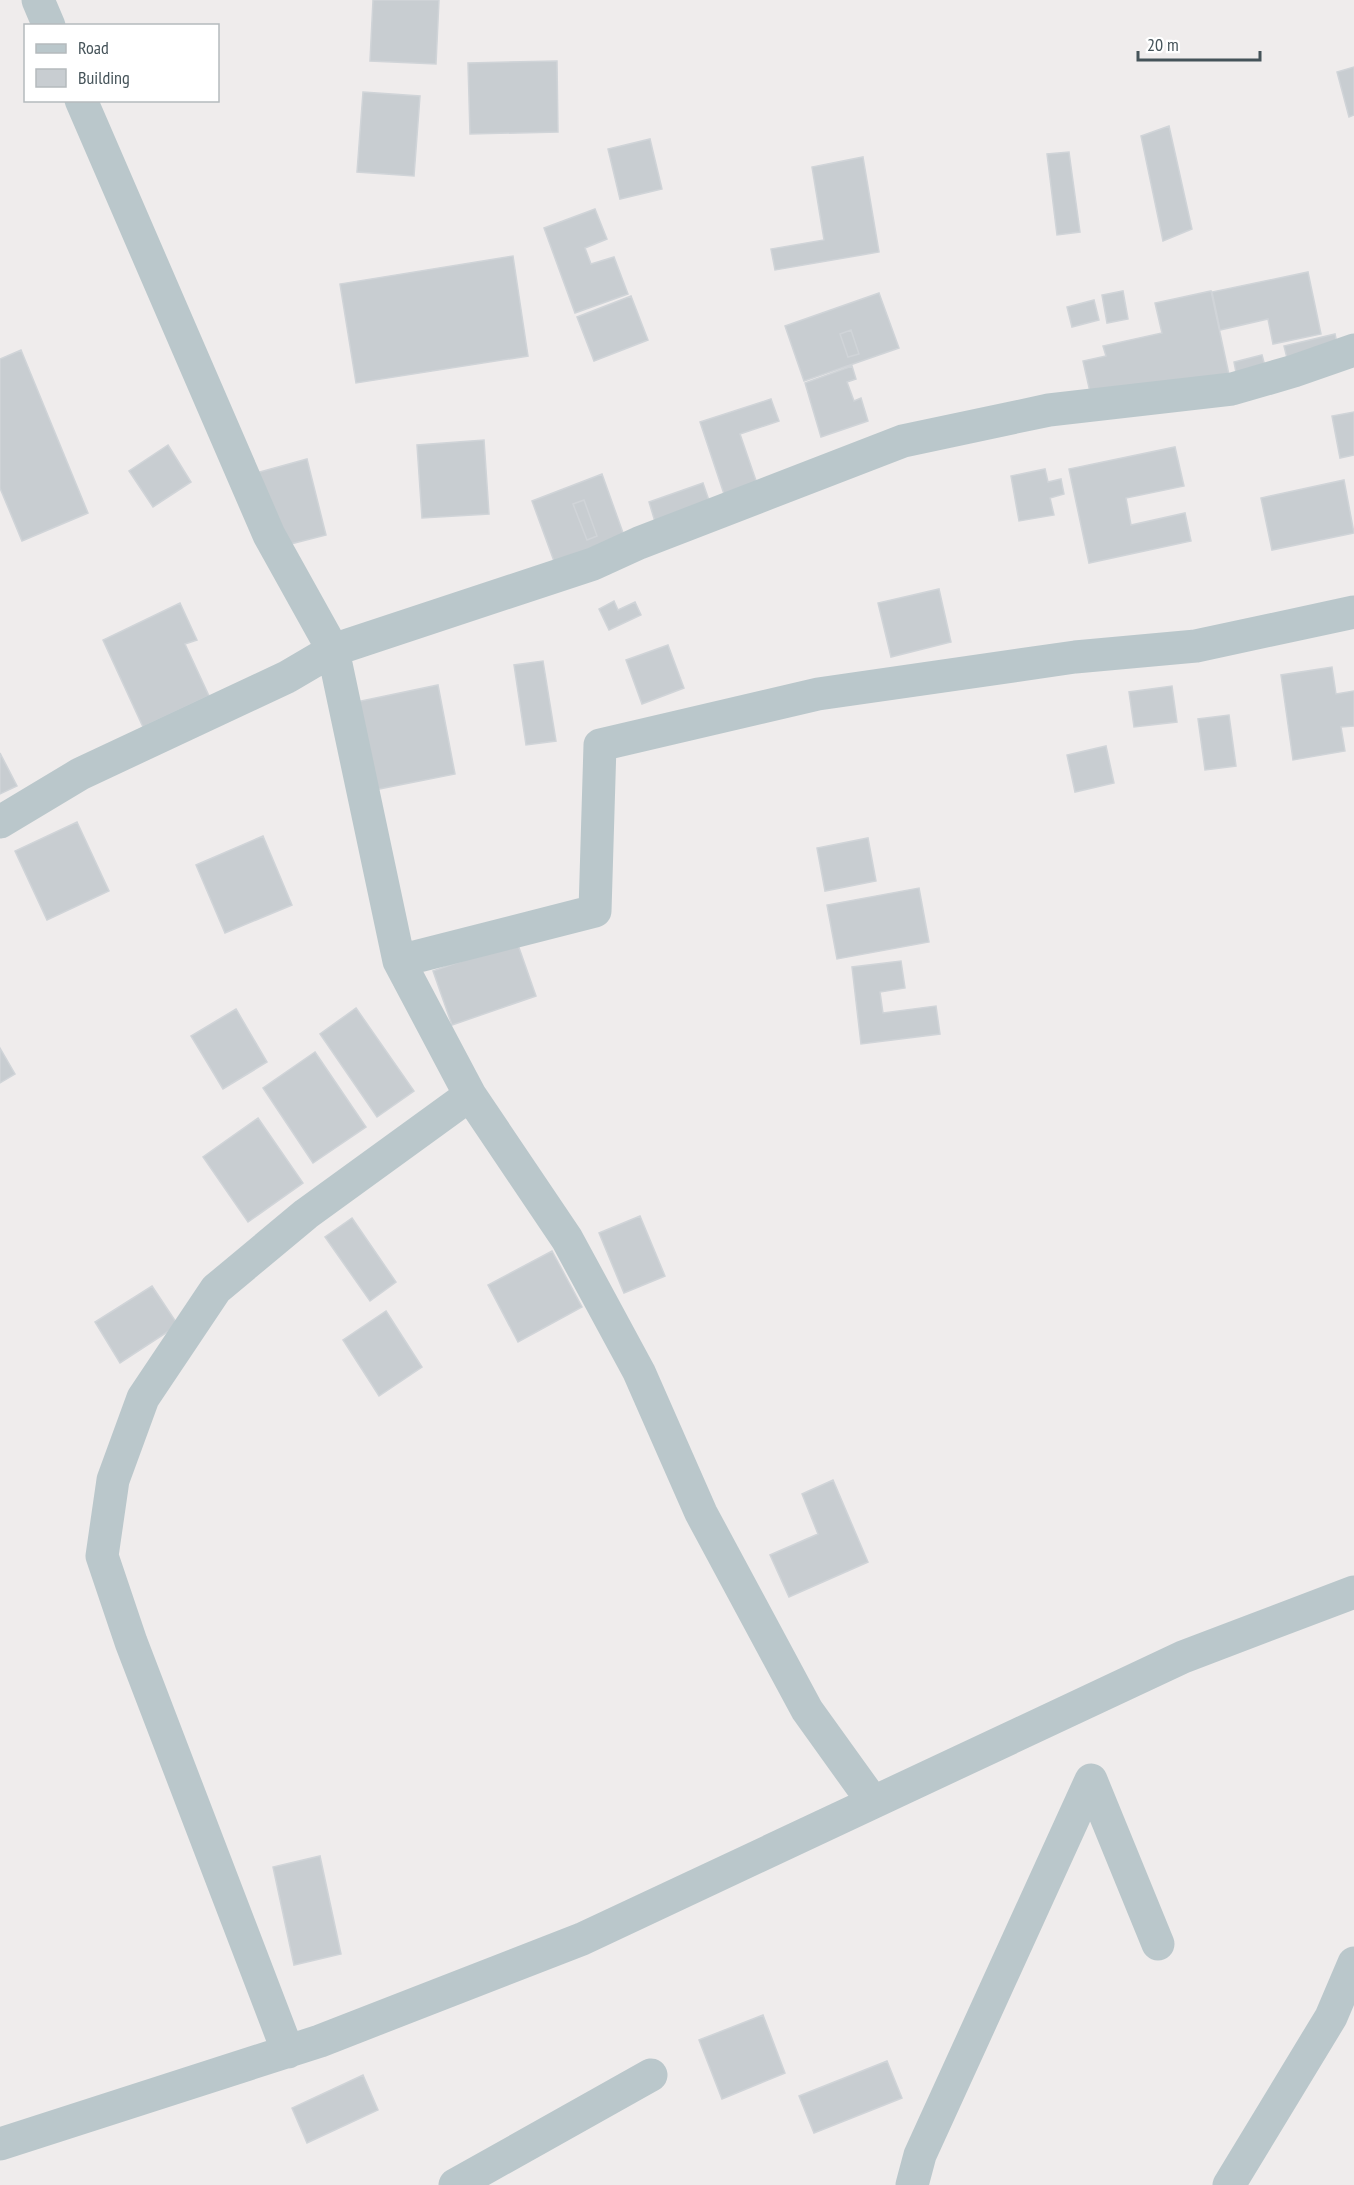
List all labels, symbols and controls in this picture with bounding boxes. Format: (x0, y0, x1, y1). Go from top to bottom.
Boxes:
legend (24, 24, 219, 102)
scale bar (1138, 24, 1260, 62)
text: 20 m (1147, 33, 1179, 56)
text: Road (78, 36, 109, 59)
text: Building (78, 66, 130, 89)

